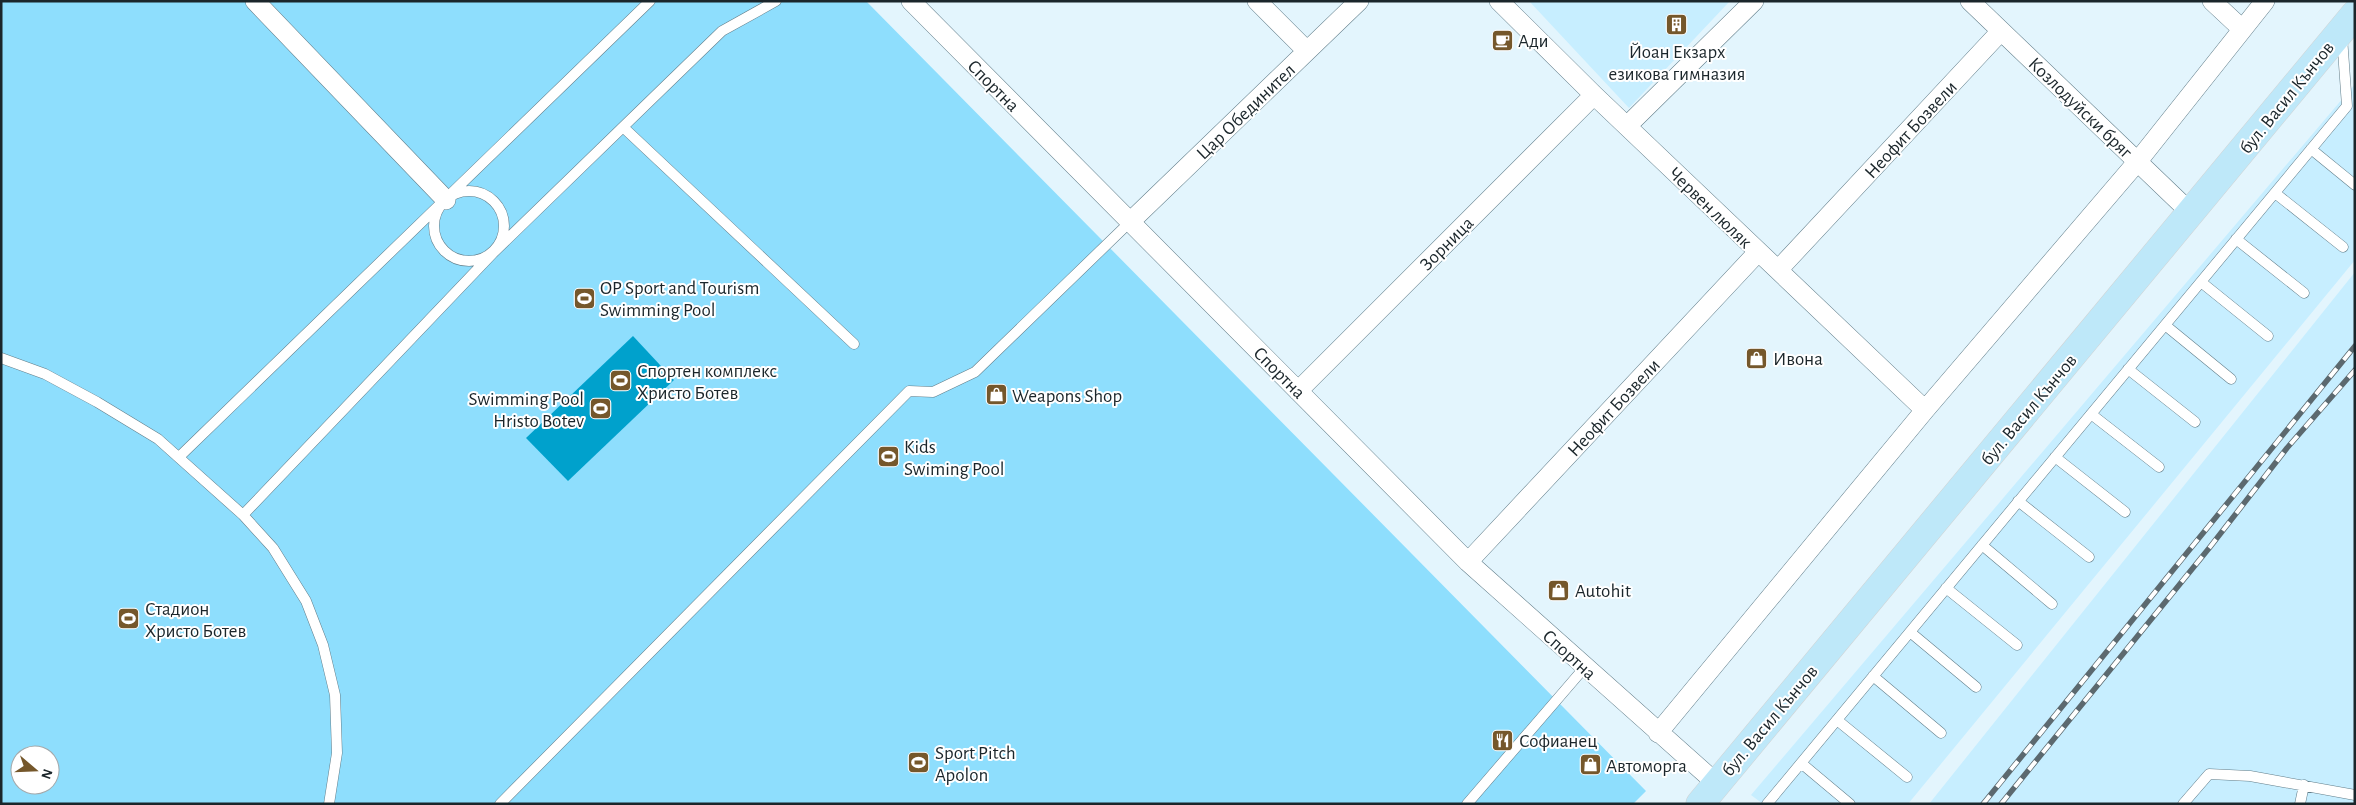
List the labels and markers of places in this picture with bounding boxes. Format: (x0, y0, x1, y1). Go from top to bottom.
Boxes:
building icon: Йоан Екзарх езикова гимназия (1665, 13, 1689, 37)
cafe icon: Ади (1490, 28, 1514, 52)
place label: Ади (1518, 32, 1549, 51)
place label: Йоан Екзарх езикова гимназия (1609, 42, 1745, 84)
place label: OP Sport and Tourism Swimming Pool (600, 279, 759, 320)
sports icon: OP Sport and Tourism Swimming Pool (572, 286, 596, 310)
shop icon: Ивона (1745, 346, 1769, 370)
place label: Ивона (1773, 350, 1823, 369)
place label: Спортен комплекс Христо Ботев (637, 362, 777, 403)
sports icon: Спортен комплекс Христо Ботев (609, 369, 633, 393)
shop icon: Weapons Shop (984, 383, 1008, 407)
place label: Weapons Shop (1012, 387, 1122, 406)
place label: Swimming Pool Hristo Botev (469, 390, 584, 431)
sports icon: Swimming Pool Hristo Botev (588, 397, 612, 421)
place label: Kids Swiming Pool (904, 438, 1004, 479)
sports icon: Kids Swiming Pool (876, 445, 900, 469)
shop icon: Autohit (1547, 578, 1571, 602)
place label: Autohit (1575, 582, 1631, 601)
place label: Стадион Христо Ботев (145, 600, 246, 641)
sports icon: Стадион Христо Ботев (117, 607, 141, 631)
restaurant icon: Софианец (1491, 728, 1515, 752)
place label: Софианец (1519, 732, 1598, 751)
place label: Sport Pitch Apolon (935, 744, 1016, 785)
sports icon: Sport Pitch Apolon (907, 751, 931, 775)
shop icon: Автоморга (1578, 753, 1602, 777)
place label: Автоморга (1606, 757, 1687, 776)

